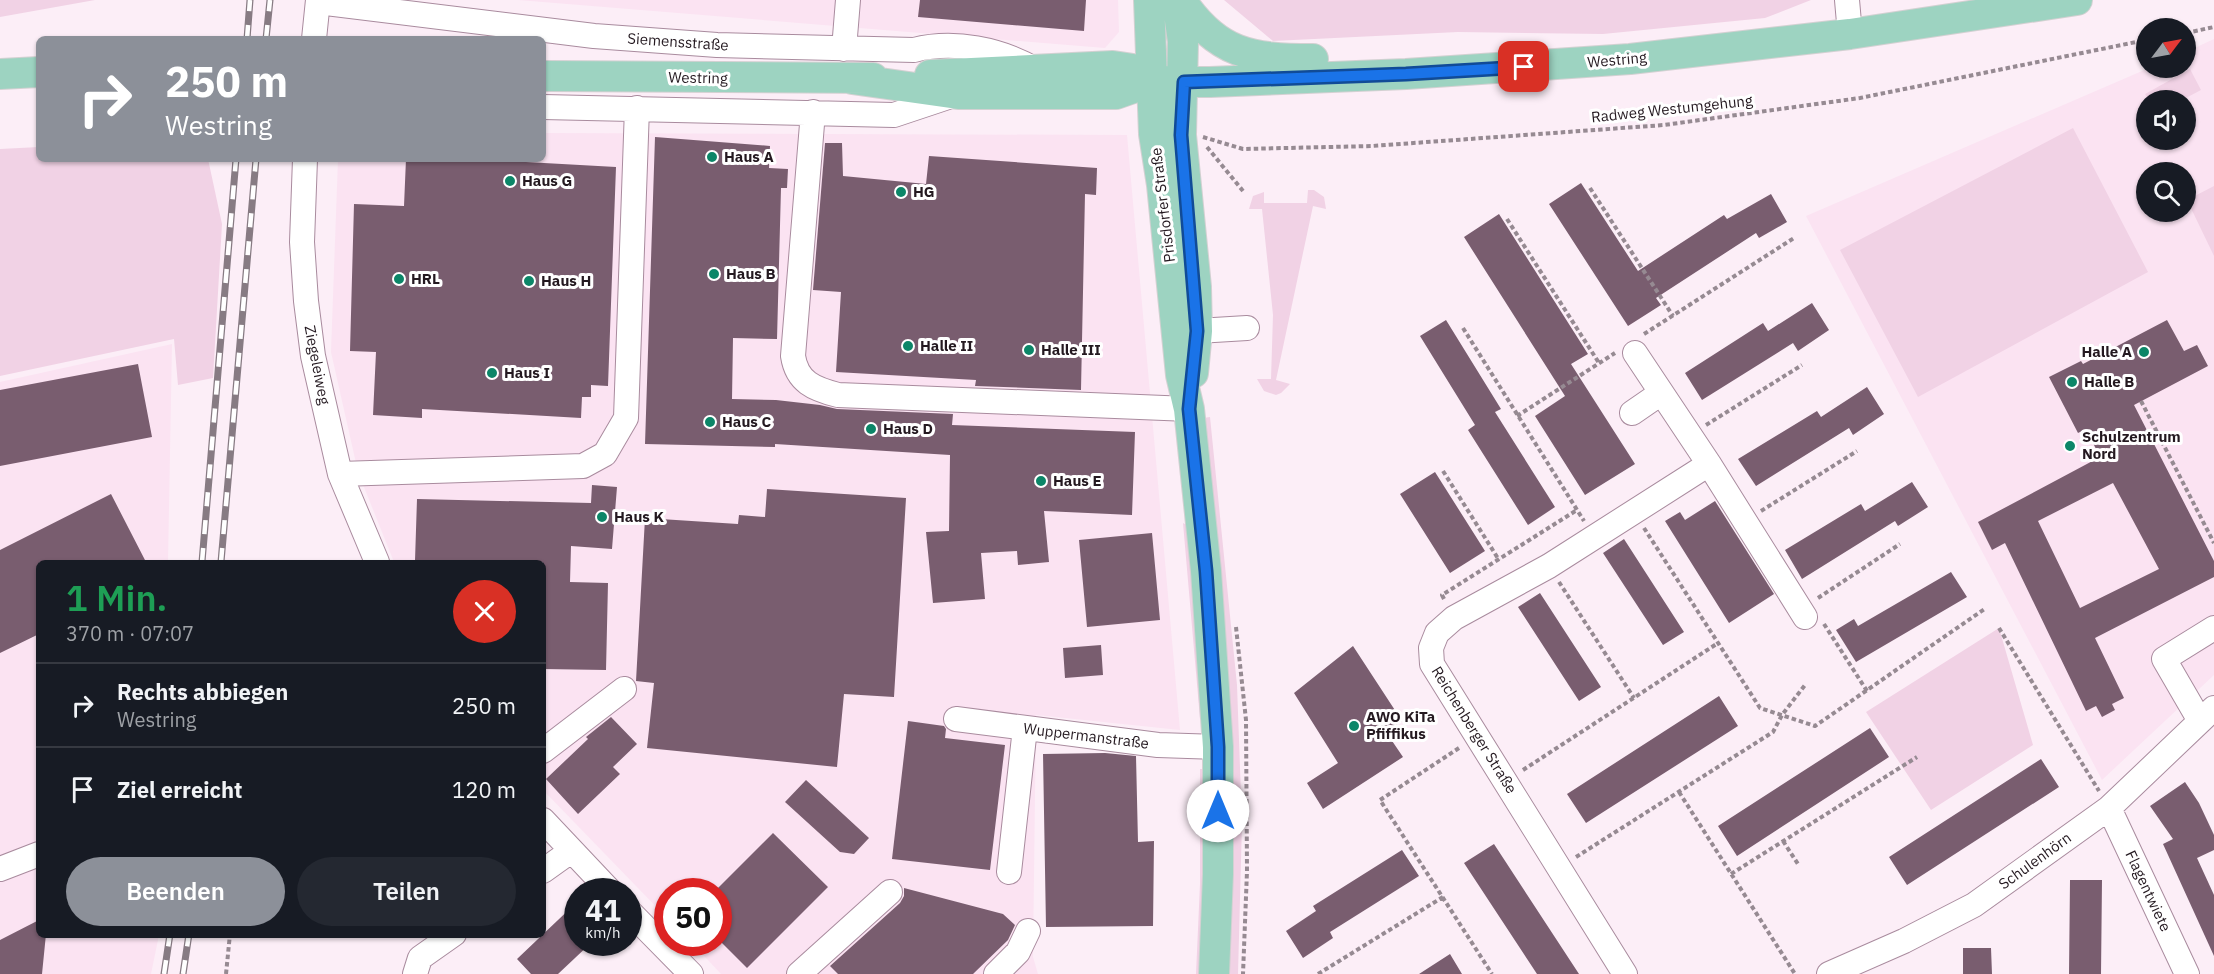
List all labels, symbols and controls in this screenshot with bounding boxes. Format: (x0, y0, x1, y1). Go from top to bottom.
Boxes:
north arrow (2136, 18, 2196, 78)
map controls (2136, 18, 2196, 222)
street label: Siemensstraße (627, 28, 729, 55)
pin (1498, 41, 1549, 92)
street label: Westring (1586, 47, 1648, 72)
icon: arrive (1507, 50, 1540, 83)
text: 250 m (165, 54, 288, 109)
icon: right (66, 60, 144, 138)
street label: Westring (668, 67, 728, 88)
button: sound (2136, 90, 2196, 150)
street label: Radweg Westumgehung (1590, 91, 1754, 126)
text: Westring (165, 107, 272, 142)
place label: Haus A (724, 147, 774, 166)
street label: Prisdorfer Straße (1146, 147, 1179, 264)
marker: Haus A (705, 150, 719, 164)
button: search (2136, 162, 2196, 222)
place label: Haus G (522, 171, 572, 190)
marker: Haus G (503, 174, 517, 188)
place label: HG (913, 182, 935, 201)
marker: HG (894, 185, 908, 199)
place label: Haus B (726, 264, 775, 283)
marker: Haus B (707, 267, 721, 281)
place label: HRL (411, 269, 440, 288)
place label: Haus H (541, 271, 591, 290)
marker: HRL (392, 272, 406, 286)
marker: Haus H (522, 274, 536, 288)
street label: Ziegeleiweg (300, 324, 335, 406)
place label: Halle II (920, 336, 973, 355)
marker: Halle II (901, 339, 915, 353)
place label: Halle III (1041, 340, 1101, 359)
place label: Halle A (2081, 342, 2132, 361)
marker: Halle III (1022, 343, 1036, 357)
marker: Halle A (2137, 345, 2151, 359)
place label: Haus I (504, 363, 550, 382)
marker: Haus I (485, 366, 499, 380)
place label: Halle B (2084, 372, 2134, 391)
marker: Halle B (2065, 375, 2079, 389)
place label: Haus C (722, 412, 771, 431)
marker: Haus C (703, 415, 717, 429)
place label: Haus D (883, 419, 933, 438)
marker: Haus D (864, 422, 878, 436)
place label: Schulzentrum Nord (2082, 427, 2181, 463)
marker: Schulzentrum Nord (2063, 439, 2077, 453)
place label: Haus E (1053, 471, 1102, 490)
marker: Haus E (1034, 474, 1048, 488)
place label: Haus K (614, 507, 664, 526)
marker: Haus K (595, 510, 609, 524)
text: 1 Min. (66, 574, 167, 621)
button: close (453, 580, 516, 643)
text: 370 m · 07:07 (66, 620, 194, 647)
street label: Reichenberger Straße (1428, 663, 1521, 797)
text: Rechts abbiegen (117, 677, 288, 706)
icon: right (66, 689, 99, 722)
text: 250 m (452, 691, 516, 720)
text: Westring (117, 706, 196, 733)
place label: AWO KiTa Pfiffikus (1366, 707, 1436, 743)
street label: Wuppermanstraße (1022, 718, 1150, 753)
marker: AWO KiTa Pfiffikus (1347, 719, 1361, 733)
icon: arrive (66, 773, 99, 806)
text: Ziel erreicht (117, 775, 242, 804)
text: 120 m (452, 775, 516, 804)
position arrow (1186, 779, 1250, 843)
street label: Schulenhörn (1995, 828, 2075, 893)
street label: Flagentwiete (2121, 847, 2176, 934)
button: Beenden (66, 857, 285, 926)
button: Teilen (297, 857, 516, 926)
speed limit sign: 50 (654, 878, 732, 956)
text: 41 (585, 890, 621, 929)
text: km/h (585, 923, 621, 942)

